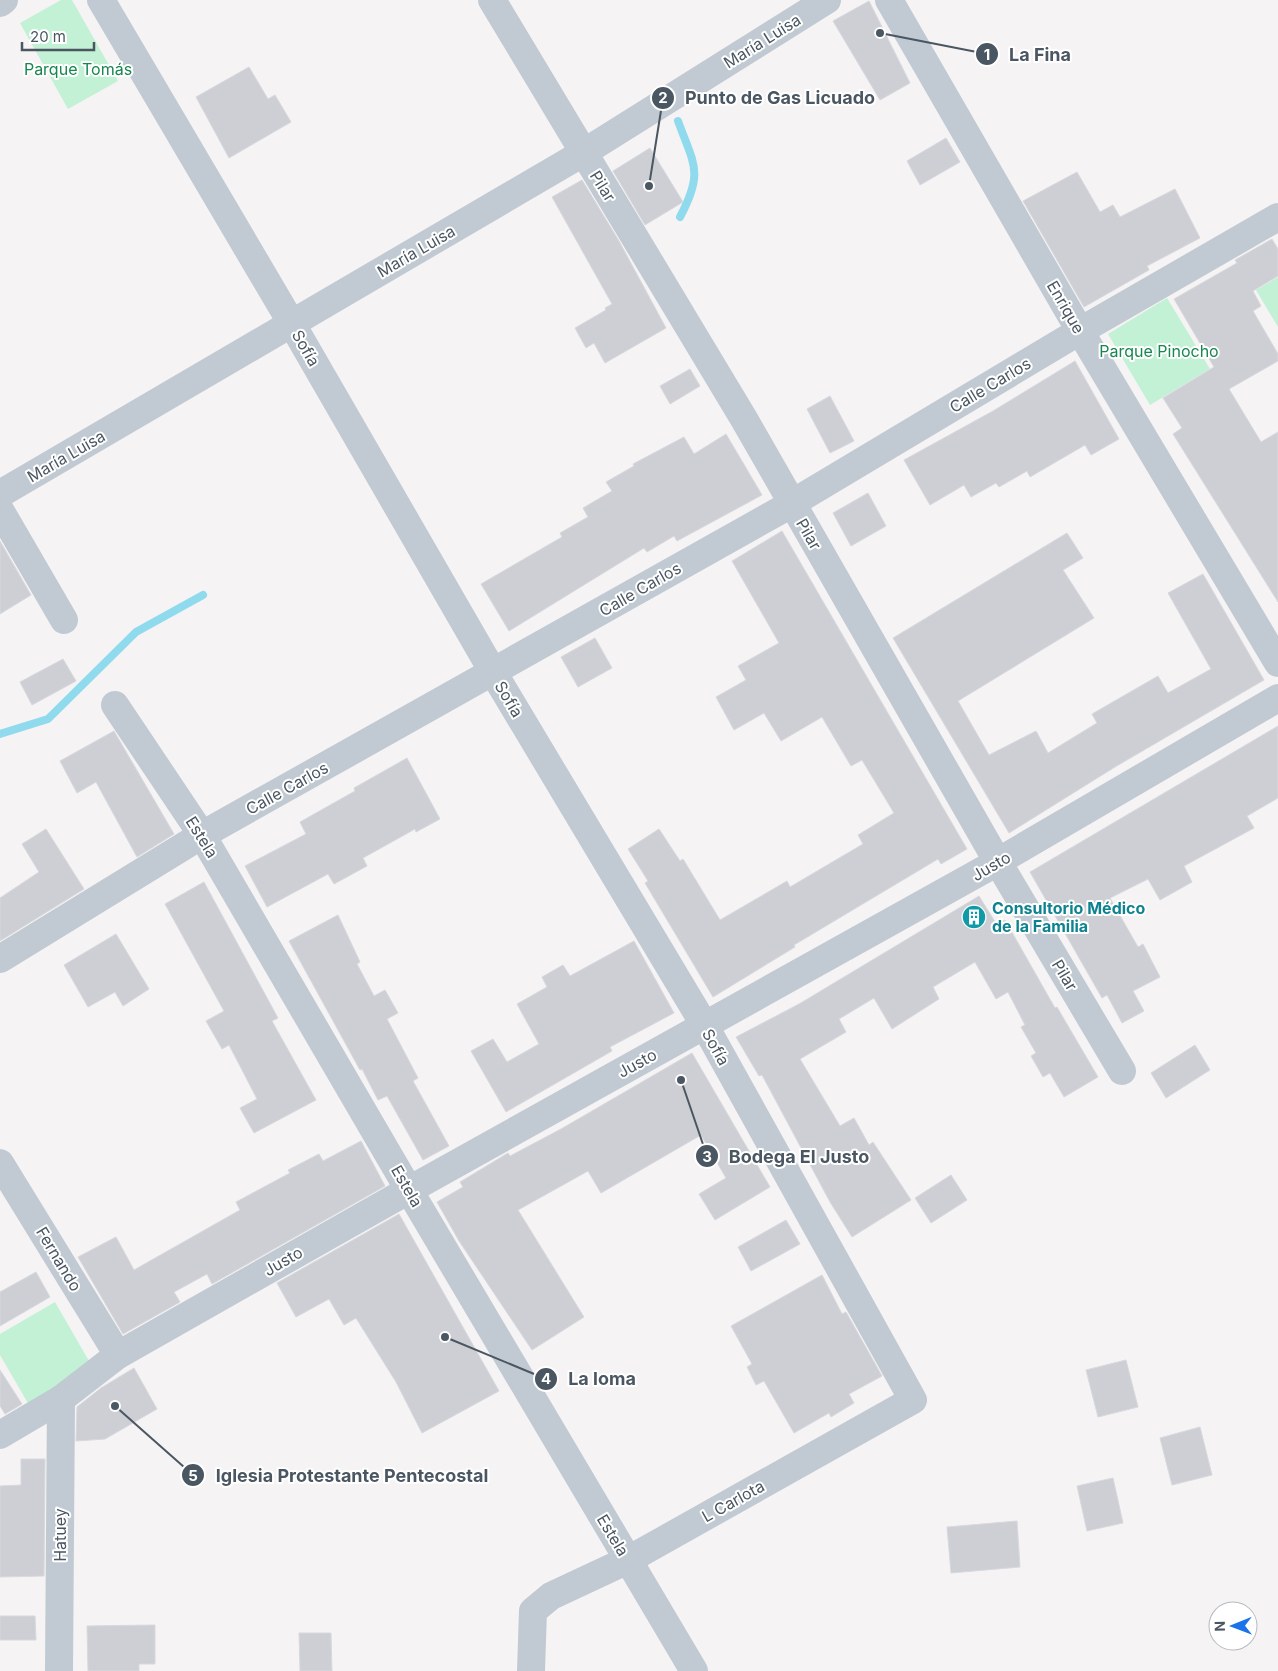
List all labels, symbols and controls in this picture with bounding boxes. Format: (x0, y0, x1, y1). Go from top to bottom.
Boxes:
street label: María Luisa (720, 9, 804, 73)
scale bar (22, 20, 95, 52)
text: 20 m (30, 27, 66, 46)
callout: La Fina (974, 38, 1081, 71)
text: La Fina (1009, 44, 1071, 65)
text: 1 (984, 45, 990, 64)
park label: Parque Tomás (24, 59, 132, 79)
callout: Punto de Gas Licuado (650, 81, 886, 114)
text: Punto de Gas Licuado (685, 87, 875, 108)
text: 2 (658, 88, 668, 107)
street label: Pilar (586, 167, 620, 205)
street label: María Luisa (373, 221, 459, 281)
street label: Enrique (1043, 277, 1089, 337)
street label: Sofía (288, 326, 324, 370)
park label: Parque Pinocho (1099, 341, 1219, 361)
street label: Calle Carlos (946, 353, 1034, 417)
street label: María Luisa (23, 426, 109, 486)
street label: Pilar (792, 515, 826, 553)
street label: Calle Carlos (596, 558, 684, 620)
street label: Sofía (490, 677, 528, 721)
street label: Calle Carlos (242, 757, 332, 819)
street label: Estela (182, 812, 222, 862)
street label: Justo (968, 847, 1014, 885)
place label: Consultorio Médico de la Familia (992, 898, 1145, 936)
building icon: Consultorio Médico de la Familia (961, 904, 987, 930)
street label: Pilar (1048, 956, 1082, 994)
street label: Sofía (698, 1025, 734, 1069)
street label: Justo (614, 1044, 660, 1082)
callout: Bodega El Justo (694, 1140, 880, 1173)
text: Bodega El Justo (729, 1146, 869, 1167)
text: 3 (702, 1147, 712, 1166)
street label: Estela (387, 1161, 427, 1211)
street label: Fernando (32, 1223, 86, 1295)
street label: Justo (260, 1242, 306, 1280)
callout: La loma (533, 1362, 646, 1395)
text: La loma (568, 1368, 636, 1389)
text: 4 (541, 1369, 551, 1388)
callout: Iglesia Protestante Pentecostal (181, 1459, 498, 1492)
text: Iglesia Protestante Pentecostal (216, 1465, 488, 1486)
text: 5 (188, 1466, 198, 1485)
street label: L Carlota (698, 1476, 768, 1526)
street label: Hatuey (50, 1508, 70, 1562)
street label: Estela (593, 1510, 633, 1560)
north arrow (1208, 1601, 1258, 1651)
text: N (1211, 1621, 1228, 1632)

